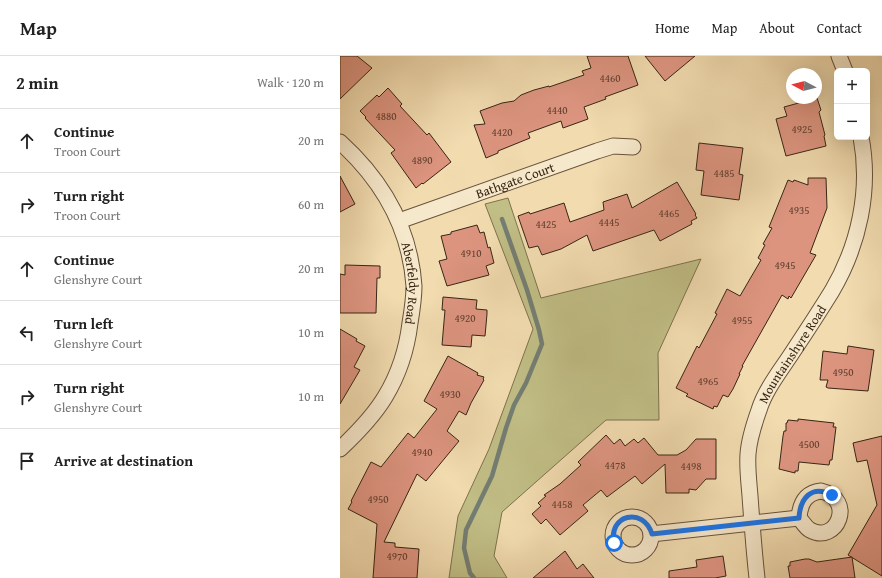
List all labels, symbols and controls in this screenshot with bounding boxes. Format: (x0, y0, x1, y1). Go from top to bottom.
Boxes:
text: Map (20, 14, 57, 42)
text: Home (655, 18, 690, 38)
text: Map (712, 18, 737, 38)
text: About (759, 18, 795, 38)
text: Contact (817, 18, 862, 38)
north arrow (786, 68, 822, 104)
map controls (834, 68, 870, 140)
button: + (834, 68, 870, 104)
text: 2 min (16, 70, 58, 95)
house number: 4460 (599, 70, 621, 86)
text: Walk · 120 m (257, 73, 324, 92)
house number: 4440 (546, 102, 568, 118)
button: − (834, 104, 870, 140)
house number: 4880 (375, 108, 397, 124)
text: Continue (54, 121, 115, 142)
house number: 4925 (791, 121, 813, 137)
house number: 4420 (491, 124, 513, 140)
icon: ahead (16, 130, 38, 152)
text: 20 m (298, 131, 324, 150)
text: Troon Court (54, 142, 121, 161)
house number: 4890 (411, 152, 433, 168)
street label: Bathgate Court (473, 158, 558, 203)
house number: 4485 (713, 165, 735, 181)
text: Turn right (54, 185, 125, 206)
icon: right (16, 194, 38, 216)
text: 60 m (298, 195, 324, 214)
house number: 4935 (788, 202, 810, 218)
house number: 4465 (658, 205, 680, 221)
text: Troon Court (54, 206, 121, 225)
house number: 4445 (598, 214, 620, 230)
house number: 4425 (535, 216, 557, 232)
street label: Aberfeldy Road (396, 239, 423, 326)
house number: 4910 (460, 245, 482, 261)
text: Continue (54, 249, 115, 270)
house number: 4945 (774, 257, 796, 273)
icon: ahead (16, 258, 38, 280)
text: 20 m (298, 259, 324, 278)
text: Glenshyre Court (54, 270, 142, 289)
street label: Mountainshyre Road (754, 301, 831, 407)
house number: 4920 (454, 310, 476, 326)
house number: 4955 (731, 312, 753, 328)
text: Turn left (54, 313, 113, 334)
icon: left (16, 322, 38, 344)
text: 10 m (298, 323, 324, 342)
text: Glenshyre Court (54, 334, 142, 353)
house number: 4950 (832, 364, 854, 380)
house number: 4965 (697, 373, 719, 389)
text: Turn right (54, 377, 125, 398)
icon: right (16, 386, 38, 408)
house number: 4930 (439, 386, 461, 402)
text: 10 m (298, 387, 324, 406)
text: Glenshyre Court (54, 398, 142, 417)
house number: 4500 (798, 436, 820, 452)
house number: 4940 (411, 444, 433, 460)
icon: arrive (16, 450, 38, 472)
text: Arrive at destination (54, 450, 193, 471)
house number: 4478 (604, 457, 626, 473)
house number: 4498 (680, 458, 702, 474)
route end (823, 486, 841, 504)
house number: 4950 (367, 491, 389, 507)
house number: 4458 (551, 496, 573, 512)
route start (605, 534, 623, 552)
house number: 4970 (386, 548, 408, 564)

